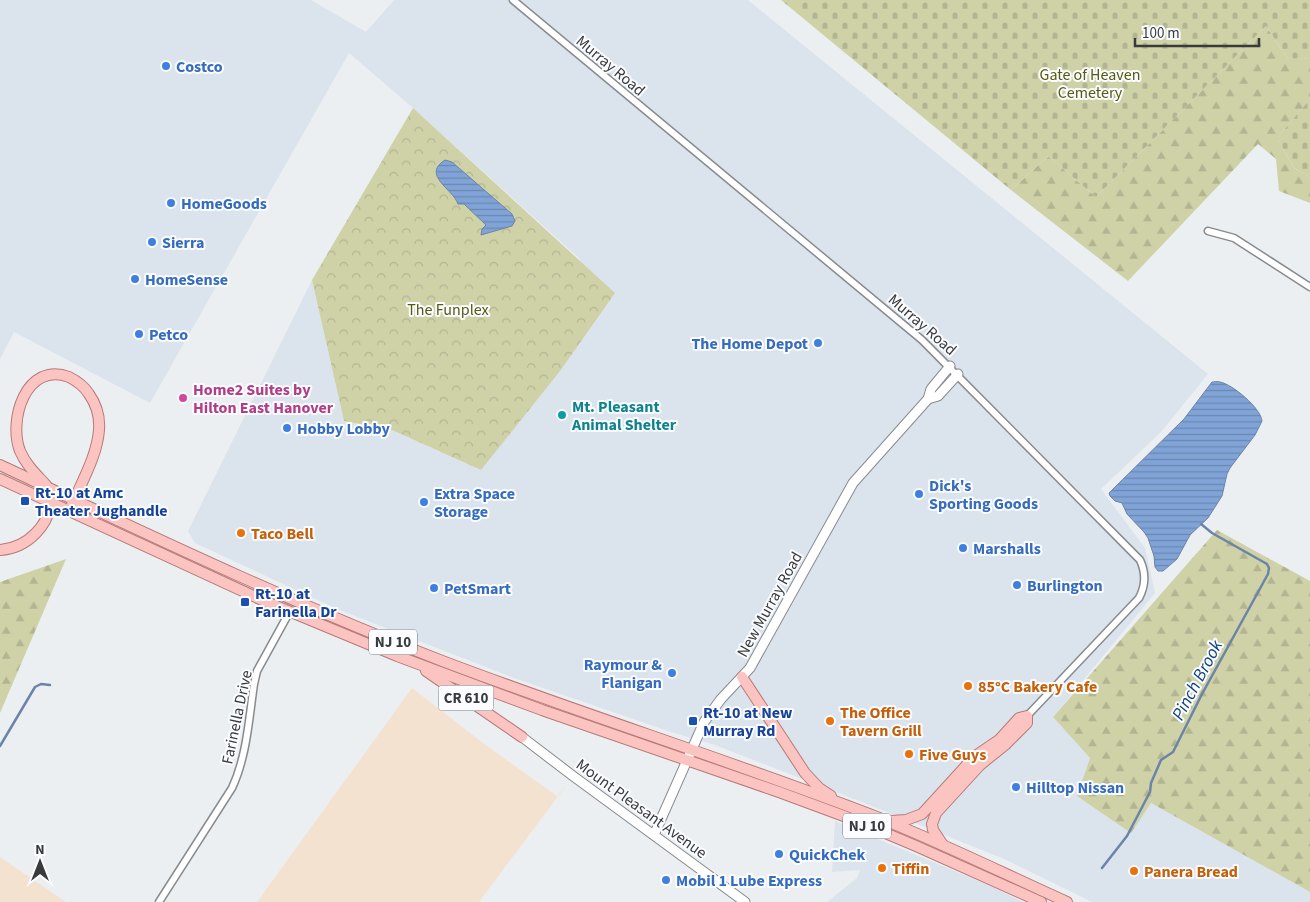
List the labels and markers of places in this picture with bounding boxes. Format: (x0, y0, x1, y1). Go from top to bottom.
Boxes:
place label: Costco (176, 56, 223, 78)
marker: Costco (160, 60, 172, 72)
place label: HomeGoods (181, 193, 267, 215)
marker: HomeGoods (165, 197, 177, 209)
place label: Sierra (162, 232, 204, 254)
marker: Sierra (146, 236, 158, 248)
place label: HomeSense (145, 269, 228, 291)
marker: HomeSense (129, 273, 141, 285)
place label: Petco (149, 324, 188, 346)
marker: Petco (133, 328, 145, 340)
place label: The Home Depot (691, 333, 808, 355)
marker: The Home Depot (812, 337, 824, 349)
place label: Home2 Suites by Hilton East Hanover (193, 379, 334, 419)
marker: Home2 Suites by Hilton East Hanover (177, 392, 189, 404)
place label: Mt. Pleasant Animal Shelter (571, 396, 677, 436)
marker: Mt. Pleasant Animal Shelter (556, 409, 568, 421)
place label: Hobby Lobby (297, 418, 391, 440)
marker: Hobby Lobby (281, 422, 293, 434)
place label: Dick's Sporting Goods (929, 475, 1038, 515)
place label: Rt-10 at Amc Theater Jughandle (35, 482, 168, 522)
place label: Extra Space Storage (434, 483, 515, 523)
marker: Dick's Sporting Goods (913, 488, 925, 500)
marker: Rt-10 at Amc Theater Jughandle (19, 495, 31, 507)
marker: Extra Space Storage (418, 496, 430, 508)
place label: Taco Bell (251, 523, 314, 545)
marker: Taco Bell (235, 527, 247, 539)
place label: Marshalls (973, 538, 1041, 560)
marker: Marshalls (957, 542, 969, 554)
place label: Burlington (1027, 575, 1103, 597)
place label: PetSmart (444, 578, 511, 600)
marker: Burlington (1011, 579, 1023, 591)
marker: PetSmart (428, 582, 440, 594)
place label: Rt-10 at Farinella Dr (255, 583, 337, 623)
marker: Rt-10 at Farinella Dr (239, 596, 251, 608)
place label: Raymour & Flanigan (584, 654, 662, 694)
marker: Raymour & Flanigan (666, 667, 678, 679)
place label: 85°C Bakery Cafe (978, 676, 1097, 698)
marker: 85°C Bakery Cafe (962, 680, 974, 692)
place label: Rt-10 at New Murray Rd (703, 702, 793, 742)
place label: The Office Tavern Grill (840, 702, 922, 742)
marker: Rt-10 at New Murray Rd (687, 715, 699, 727)
marker: The Office Tavern Grill (824, 715, 836, 727)
place label: Five Guys (919, 744, 986, 766)
marker: Five Guys (903, 748, 915, 760)
place label: Hilltop Nissan (1026, 777, 1124, 799)
marker: Hilltop Nissan (1010, 781, 1022, 793)
place label: QuickChek (789, 844, 865, 866)
marker: QuickChek (773, 848, 785, 860)
place label: Tiffin (892, 858, 929, 880)
place label: Panera Bread (1144, 861, 1238, 883)
marker: Tiffin (876, 862, 888, 874)
marker: Panera Bread (1128, 865, 1140, 877)
place label: Mobil 1 Lube Express (676, 870, 822, 892)
marker: Mobil 1 Lube Express (660, 874, 672, 886)

